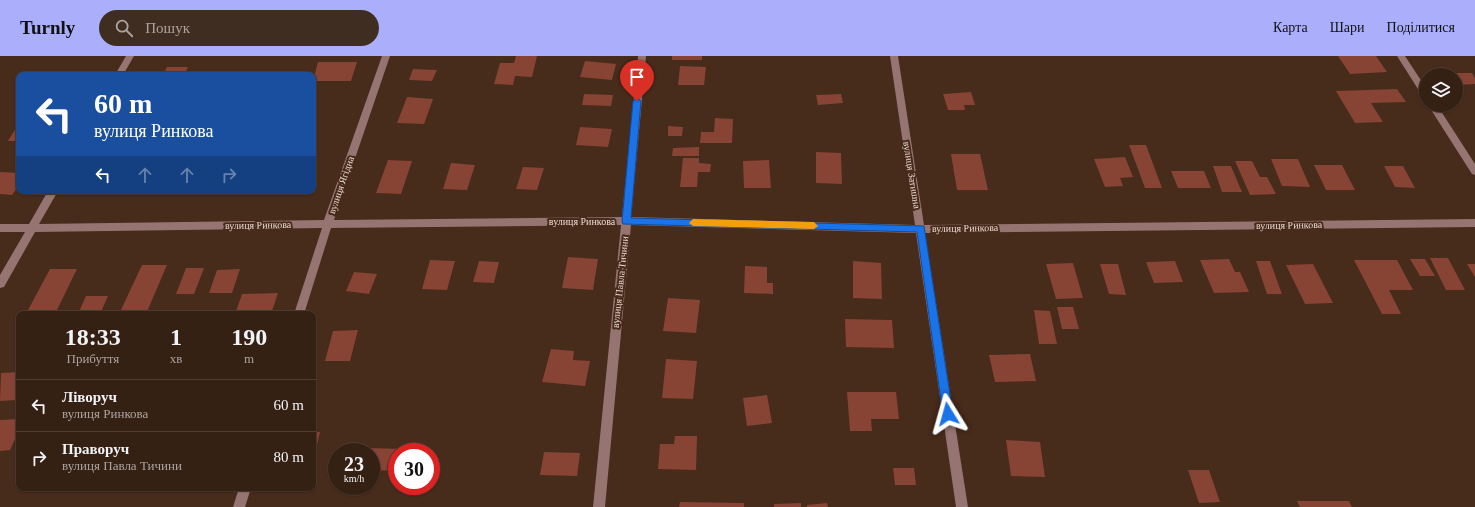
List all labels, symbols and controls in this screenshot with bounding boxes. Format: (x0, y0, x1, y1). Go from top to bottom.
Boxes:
search box (99, 10, 379, 46)
text: Turnly (20, 17, 75, 38)
icon: search (113, 17, 135, 39)
text: Пошук (145, 20, 190, 36)
text: Карта (1273, 20, 1308, 35)
text: Шари (1330, 20, 1365, 35)
text: Поділитися (1387, 20, 1455, 35)
pin (620, 60, 654, 101)
icon: arrive (626, 66, 648, 88)
map controls (1419, 68, 1463, 112)
button: layers (1419, 68, 1463, 112)
icon: left (28, 88, 80, 140)
text: 60 m (94, 88, 152, 119)
text: вулиця Ринкова (94, 121, 213, 141)
street label: вулиця Затишна (901, 140, 923, 210)
street label: вулиця Ягідна (326, 154, 356, 215)
icon: left (92, 164, 114, 186)
icon: ahead (134, 164, 156, 186)
icon: ahead (176, 164, 198, 186)
icon: right (218, 164, 240, 186)
street label: вулиця Ринкова (549, 216, 616, 227)
street label: вулиця Ринкова (225, 219, 292, 231)
street label: вулиця Ринкова (1256, 219, 1323, 231)
street label: вулиця Ринкова (932, 222, 999, 234)
street label: вулиця Павла Тичини (610, 235, 630, 328)
text: 18:33 (65, 324, 121, 350)
text: 1 (170, 324, 182, 350)
text: 190 (231, 324, 267, 350)
text: Прибуття (67, 351, 119, 366)
text: хв (170, 351, 182, 366)
text: m (244, 351, 254, 366)
text: Ліворуч (62, 389, 117, 405)
position arrow (927, 393, 969, 435)
icon: left (28, 395, 50, 417)
text: 60 m (274, 397, 304, 413)
text: вулиця Ринкова (62, 406, 148, 421)
text: Праворуч (62, 441, 129, 457)
speed limit sign: 30 (388, 443, 440, 495)
icon: right (28, 447, 50, 469)
text: 80 m (274, 449, 304, 465)
text: 23 (344, 453, 364, 475)
text: вулиця Павла Тичини (62, 458, 182, 473)
text: km/h (344, 473, 364, 484)

